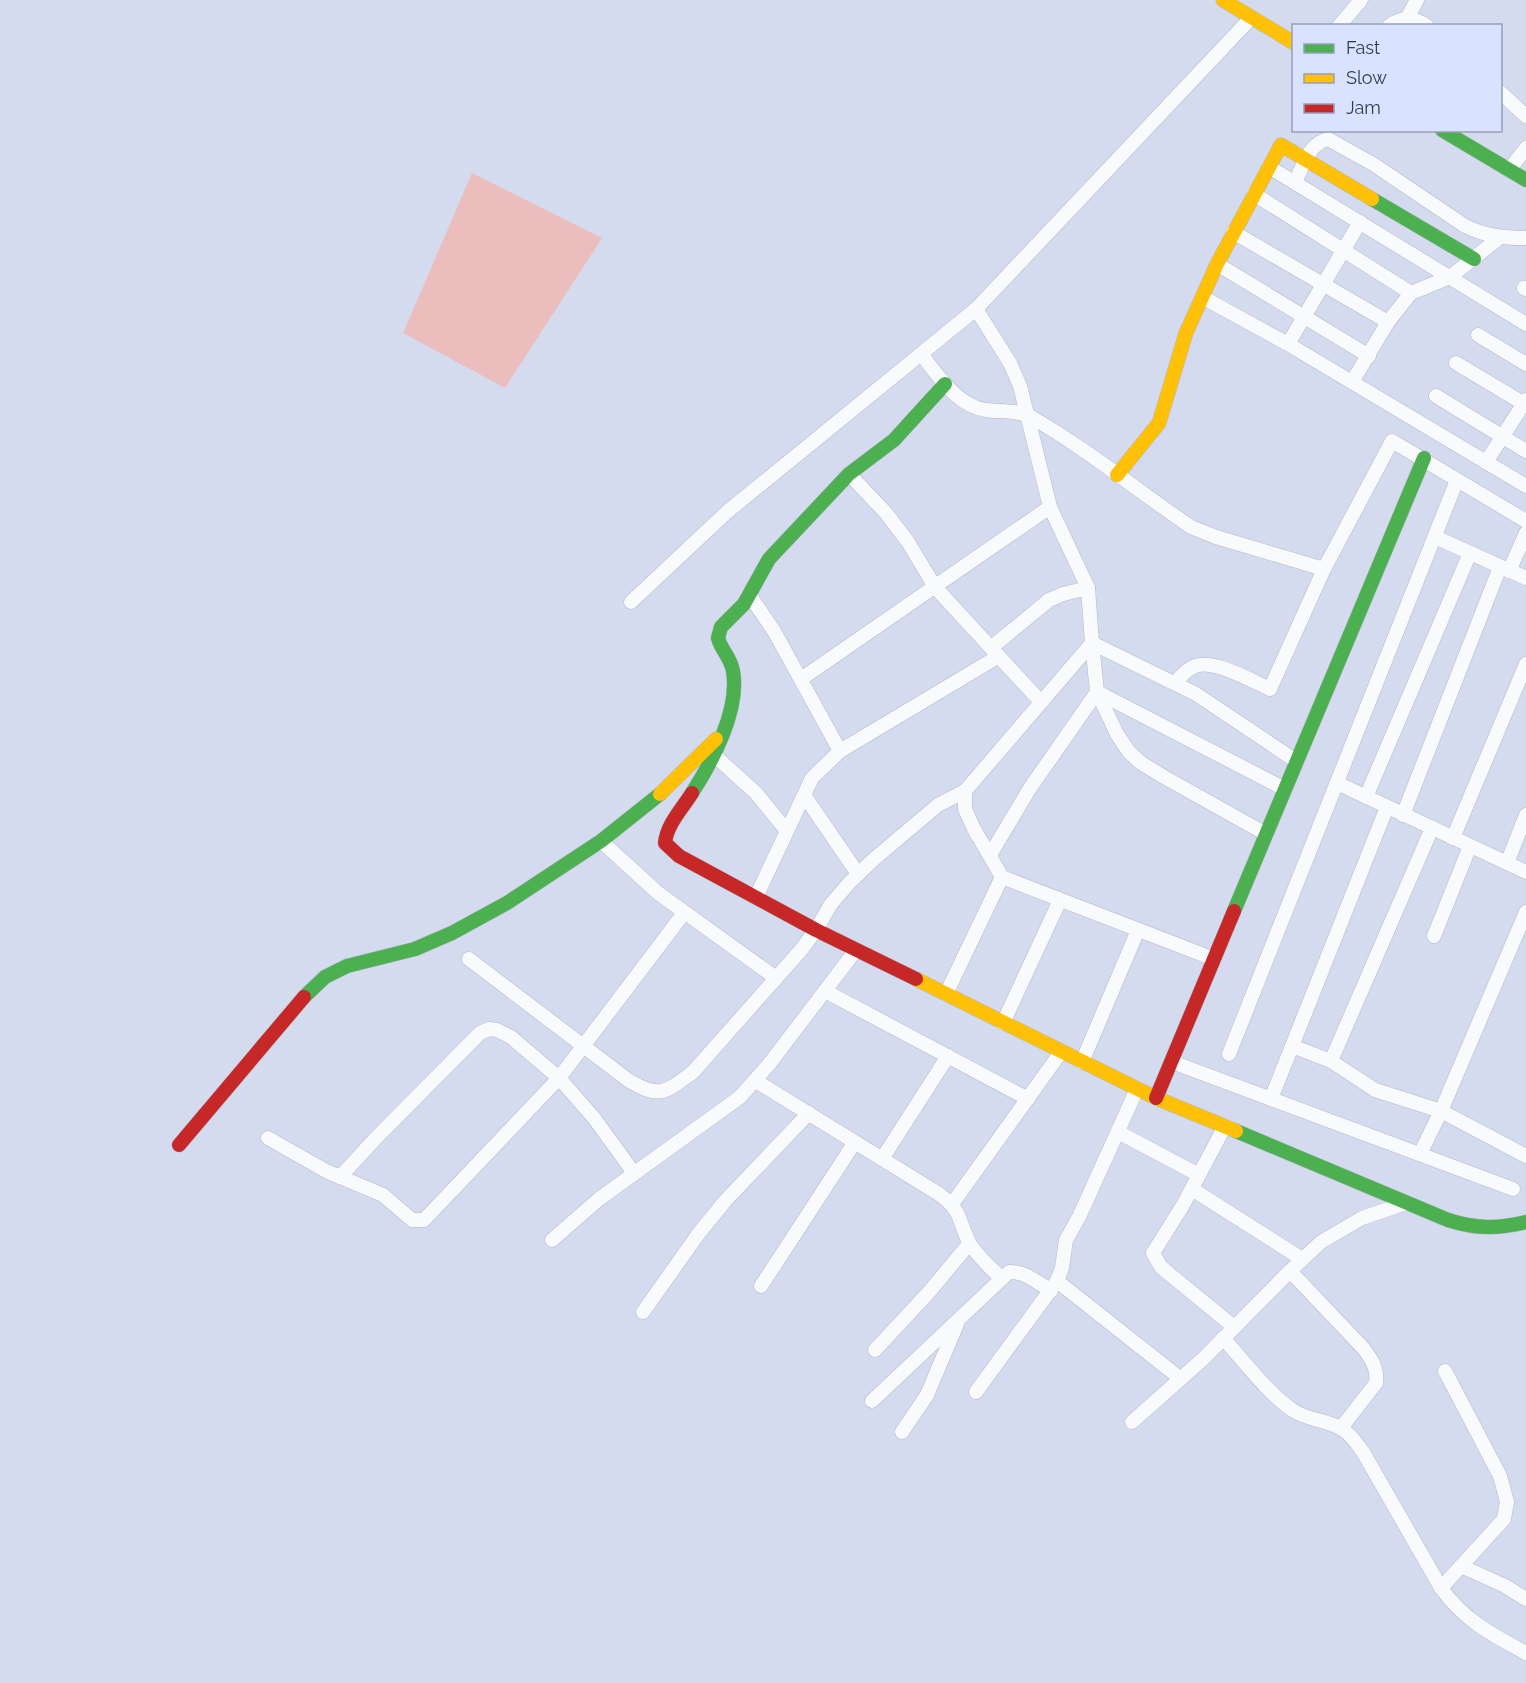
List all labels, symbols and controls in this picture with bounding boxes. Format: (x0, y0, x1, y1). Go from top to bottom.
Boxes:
legend (1292, 24, 1502, 132)
text: Fast (1346, 37, 1380, 58)
text: Slow (1346, 67, 1387, 88)
text: Jam (1346, 97, 1381, 118)

